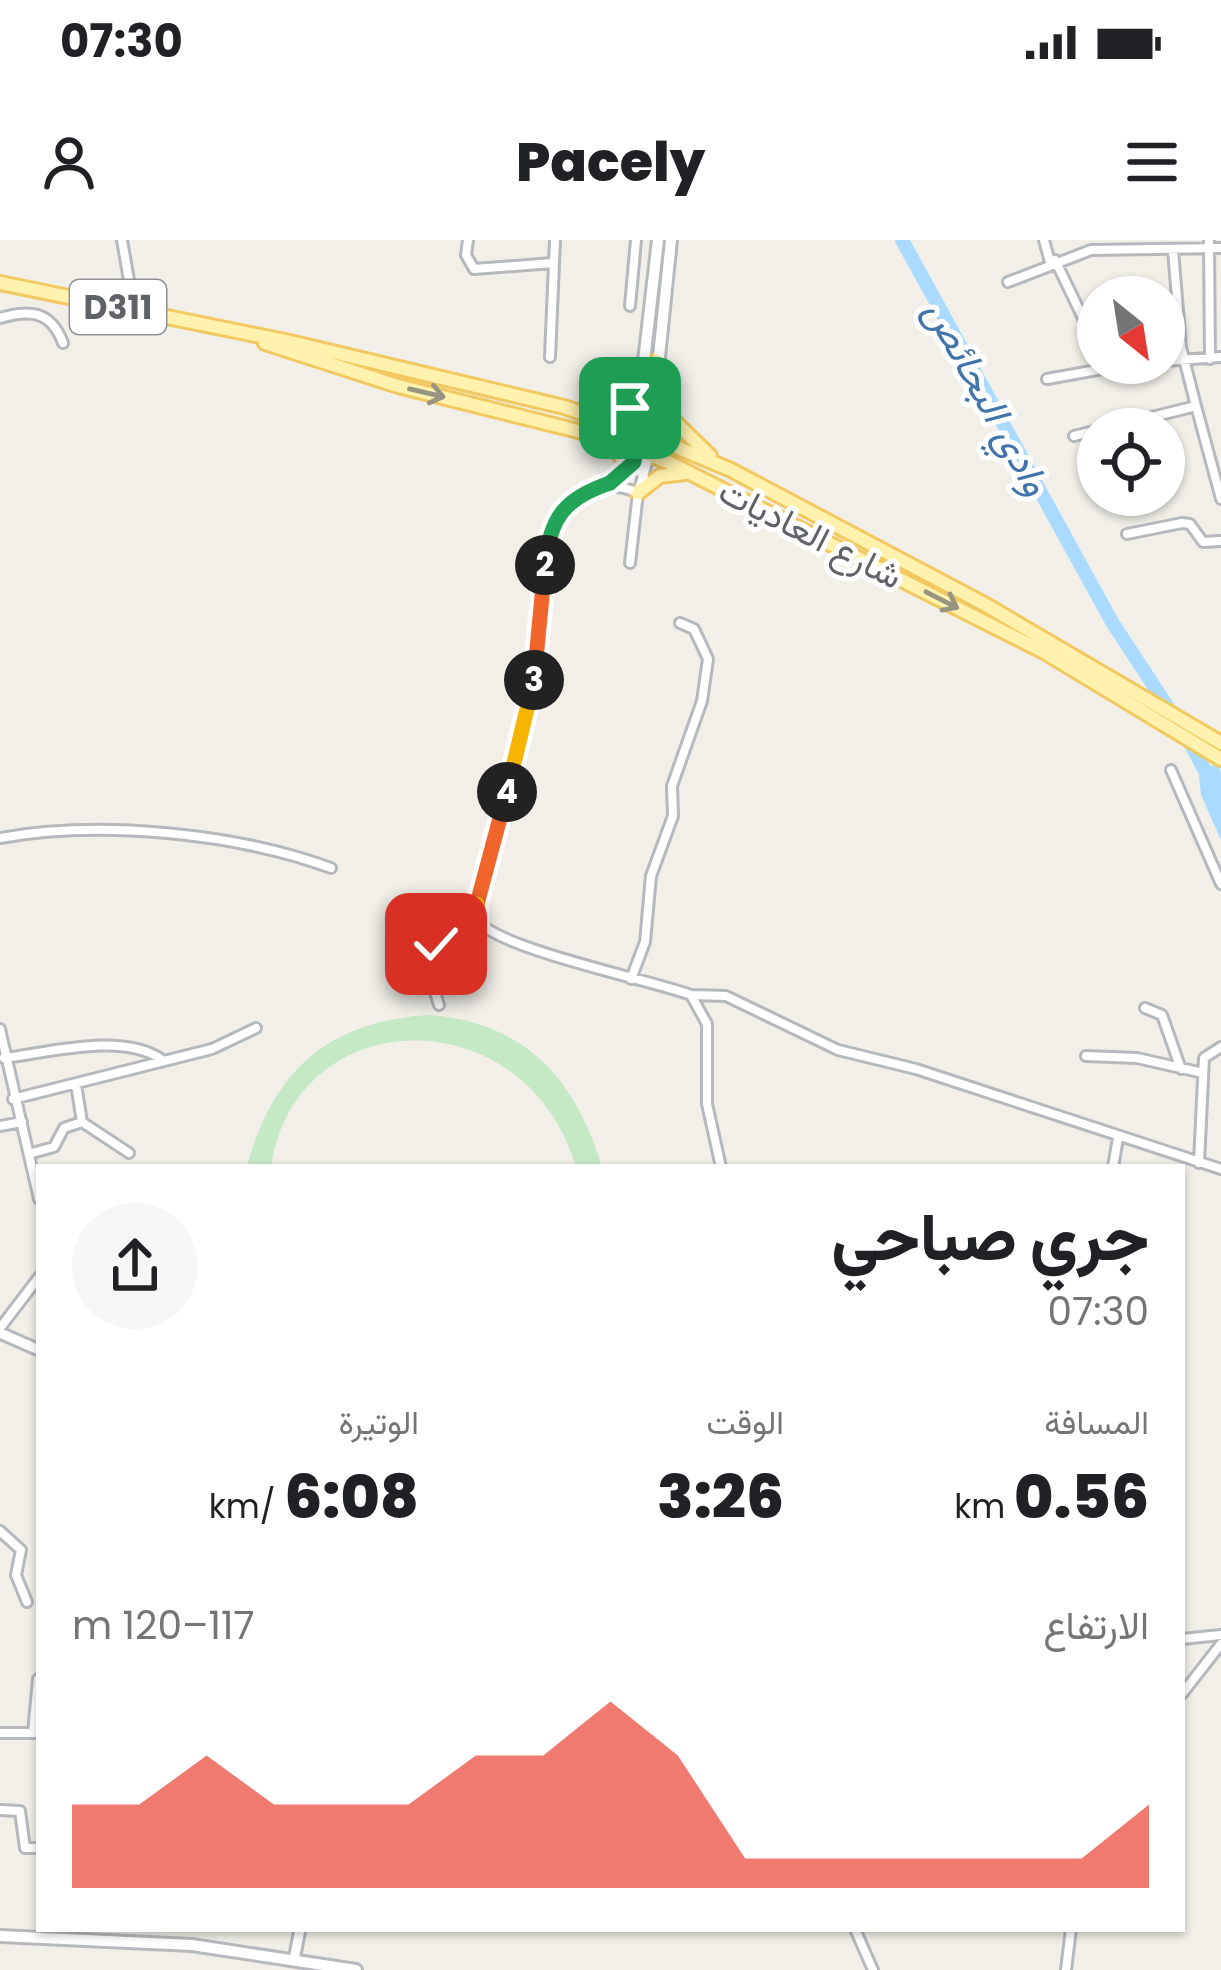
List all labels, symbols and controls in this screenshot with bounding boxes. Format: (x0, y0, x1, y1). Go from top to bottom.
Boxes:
text: 07:30 (60, 10, 183, 73)
text: Pacely (516, 124, 705, 200)
icon: person (36, 129, 102, 195)
icon: menu (1119, 129, 1185, 195)
north arrow (1077, 276, 1185, 384)
map controls (1077, 276, 1185, 516)
road number: D311 (70, 280, 166, 334)
water label: وادي البحائص (908, 289, 1064, 507)
pin (579, 357, 681, 459)
icon: arrive (597, 375, 663, 441)
one-way arrow (407, 382, 445, 405)
button: locate (1077, 408, 1185, 516)
street label: شارع العاديات (710, 465, 911, 602)
pin: 2 (515, 535, 575, 595)
text: 2 (536, 541, 554, 588)
one-way arrow (924, 589, 959, 612)
pin: 3 (504, 650, 564, 710)
text: 3 (524, 656, 544, 703)
pin: 4 (477, 762, 537, 822)
text: 4 (496, 768, 518, 815)
pin (385, 893, 487, 995)
icon: check (403, 911, 469, 977)
text: جري صباحي (831, 1191, 1149, 1283)
button: share (72, 1203, 198, 1329)
text: 07:30 (1047, 1284, 1149, 1339)
text: الوتيرة (338, 1399, 419, 1446)
text: الوقت (706, 1399, 784, 1446)
text: المسافة (1044, 1399, 1149, 1446)
text: 6:08 (284, 1455, 419, 1539)
text: 3:26 (657, 1455, 784, 1539)
text: 0.56 (1014, 1455, 1149, 1539)
text: /km (209, 1483, 284, 1530)
text: km (954, 1483, 1014, 1530)
text: 117–120 m (72, 1598, 255, 1653)
text: الارتفاع (1043, 1598, 1149, 1653)

